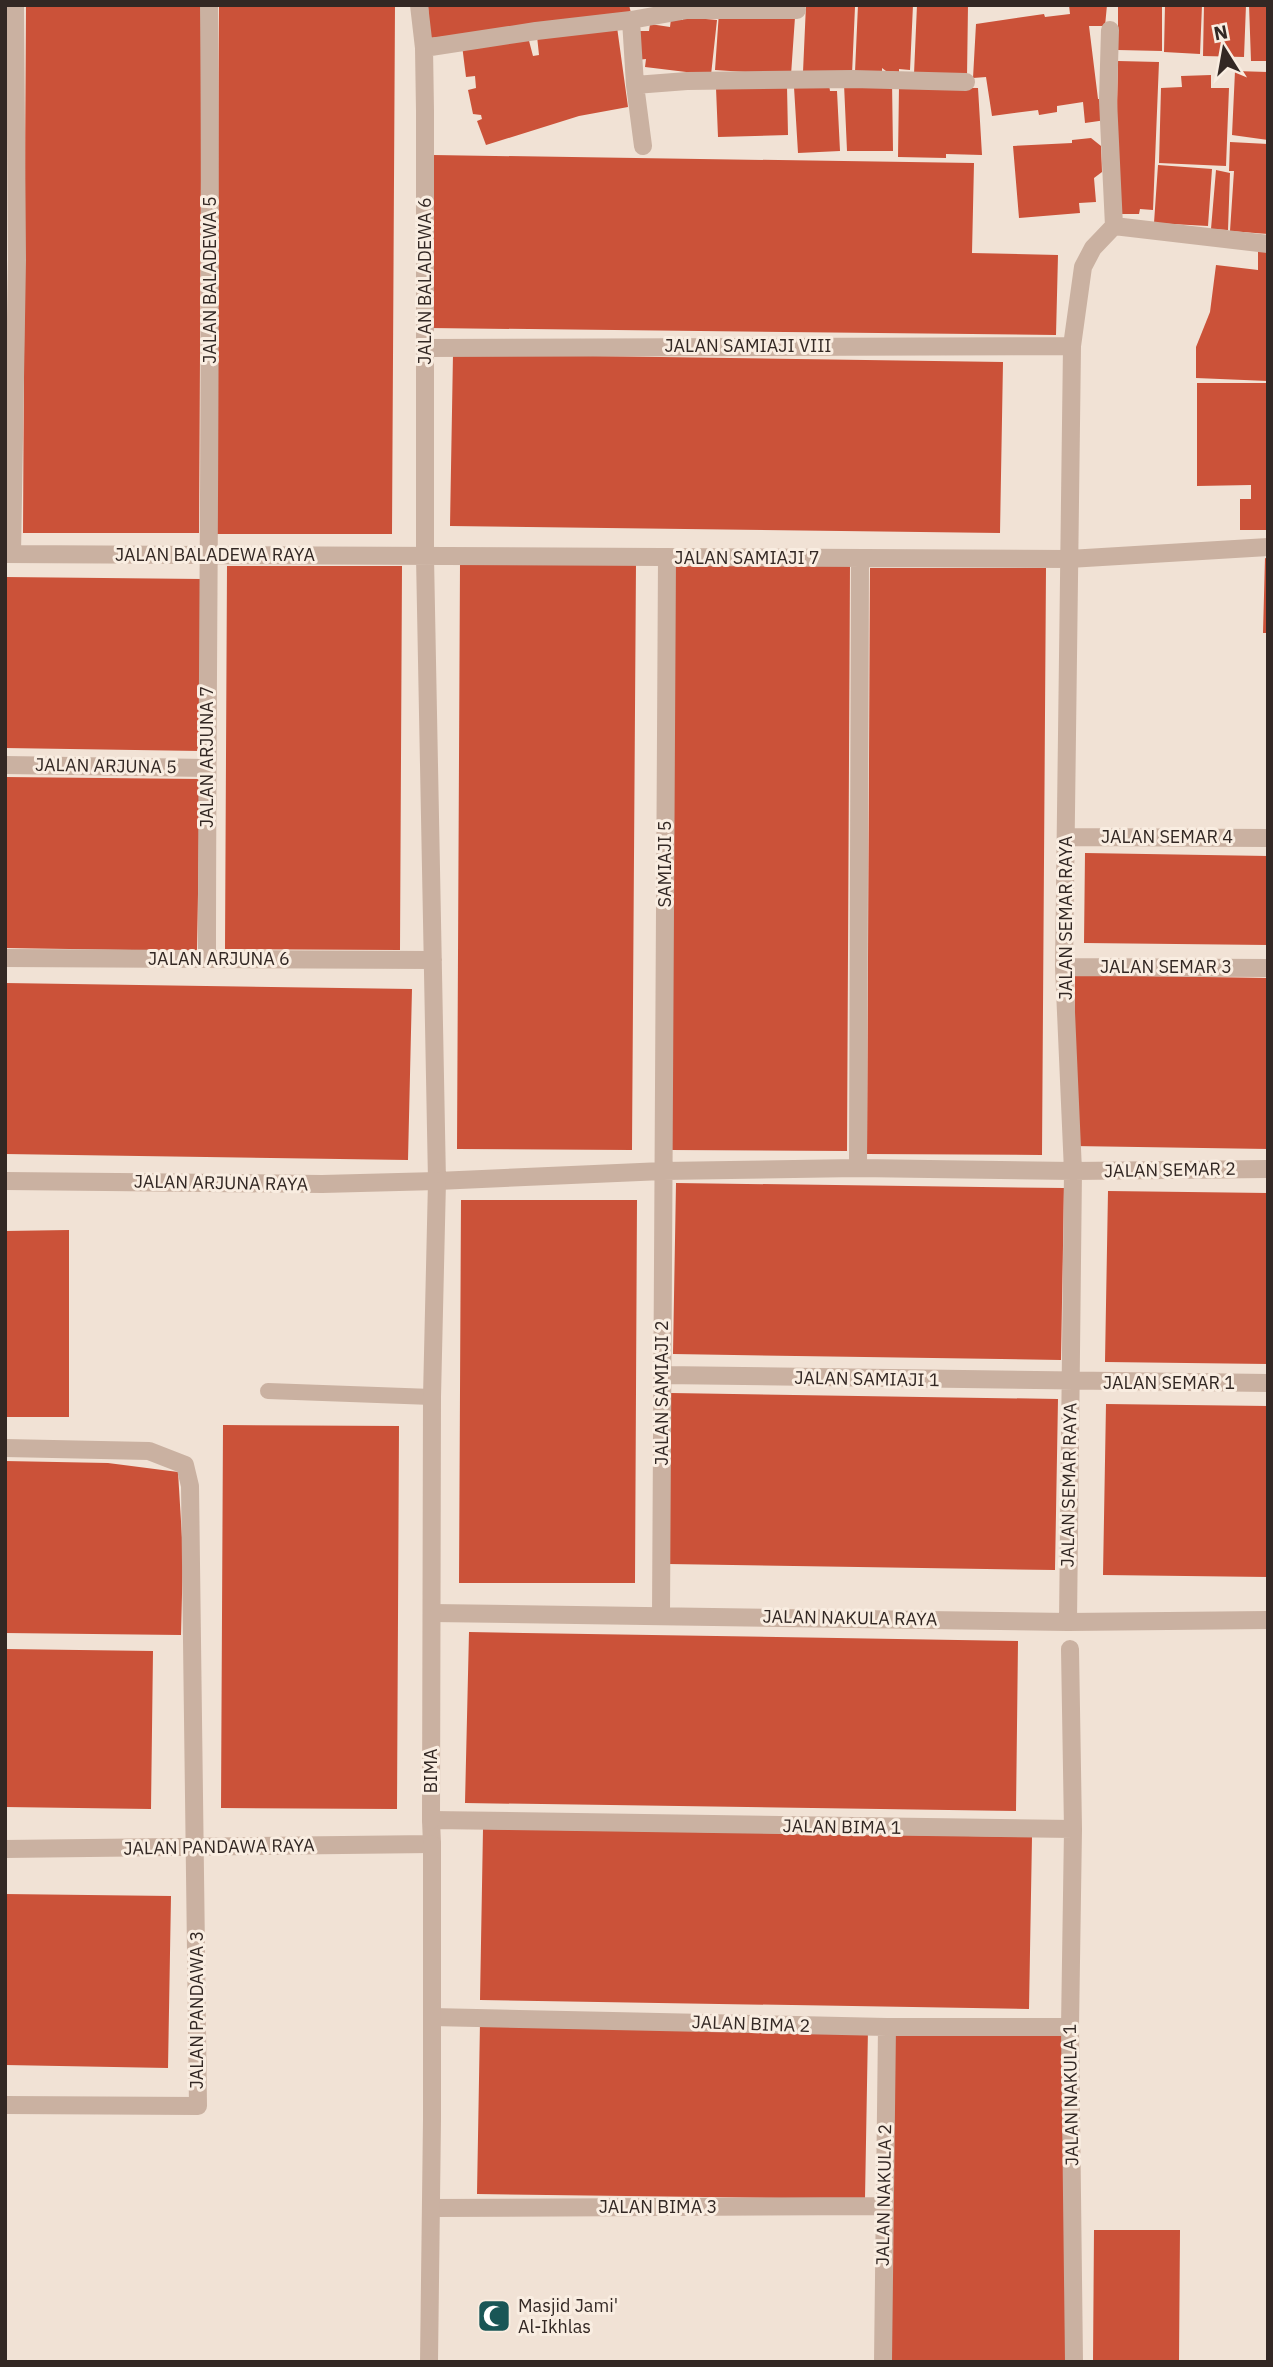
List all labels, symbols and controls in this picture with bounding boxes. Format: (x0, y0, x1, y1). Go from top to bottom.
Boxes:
north arrow (1189, 14, 1259, 84)
text: N (1212, 19, 1230, 45)
street label: JALAN BALADEWA 5 (198, 196, 221, 364)
street label: JALAN BALADEWA 6 (413, 197, 436, 365)
street label: JALAN SAMIAJI VIII (664, 334, 832, 357)
street label: JALAN BALADEWA RAYA (115, 543, 316, 566)
street label: JALAN SAMIAJI 7 (674, 546, 820, 569)
street label: JALAN ARJUNA 7 (195, 686, 218, 828)
street label: JALAN ARJUNA 5 (35, 753, 177, 778)
street label: SAMIAJI 5 (653, 821, 676, 907)
street label: JALAN SEMAR 4 (1101, 825, 1233, 848)
street label: JALAN SEMAR RAYA (1054, 835, 1077, 1000)
street label: JALAN ARJUNA 6 (148, 947, 290, 970)
street label: JALAN SEMAR 3 (1100, 955, 1232, 978)
street label: JALAN SEMAR 2 (1104, 1157, 1236, 1182)
street label: JALAN ARJUNA RAYA (134, 1169, 309, 1196)
street label: JALAN SAMIAJI 2 (650, 1320, 673, 1466)
street label: JALAN SAMIAJI 1 (794, 1366, 940, 1391)
street label: JALAN SEMAR 1 (1103, 1371, 1235, 1394)
street label: JALAN SEMAR RAYA (1056, 1402, 1081, 1568)
street label: JALAN NAKULA RAYA (762, 1604, 938, 1631)
street label: BIMA (419, 1748, 442, 1794)
street label: JALAN BIMA 1 (782, 1814, 902, 1839)
street label: JALAN PANDAWA RAYA (123, 1833, 315, 1860)
street label: JALAN PANDAWA 3 (185, 1931, 208, 2089)
street label: JALAN BIMA 2 (691, 2010, 811, 2037)
street label: JALAN NAKULA 1 (1058, 2024, 1083, 2166)
street label: JALAN NAKULA 2 (871, 2124, 896, 2266)
street label: JALAN BIMA 3 (599, 2195, 717, 2218)
place label: Masjid Jami' Al-Ikhlas (518, 2294, 618, 2338)
mosque icon: Masjid Jami' Al-Ikhlas (475, 2297, 513, 2335)

